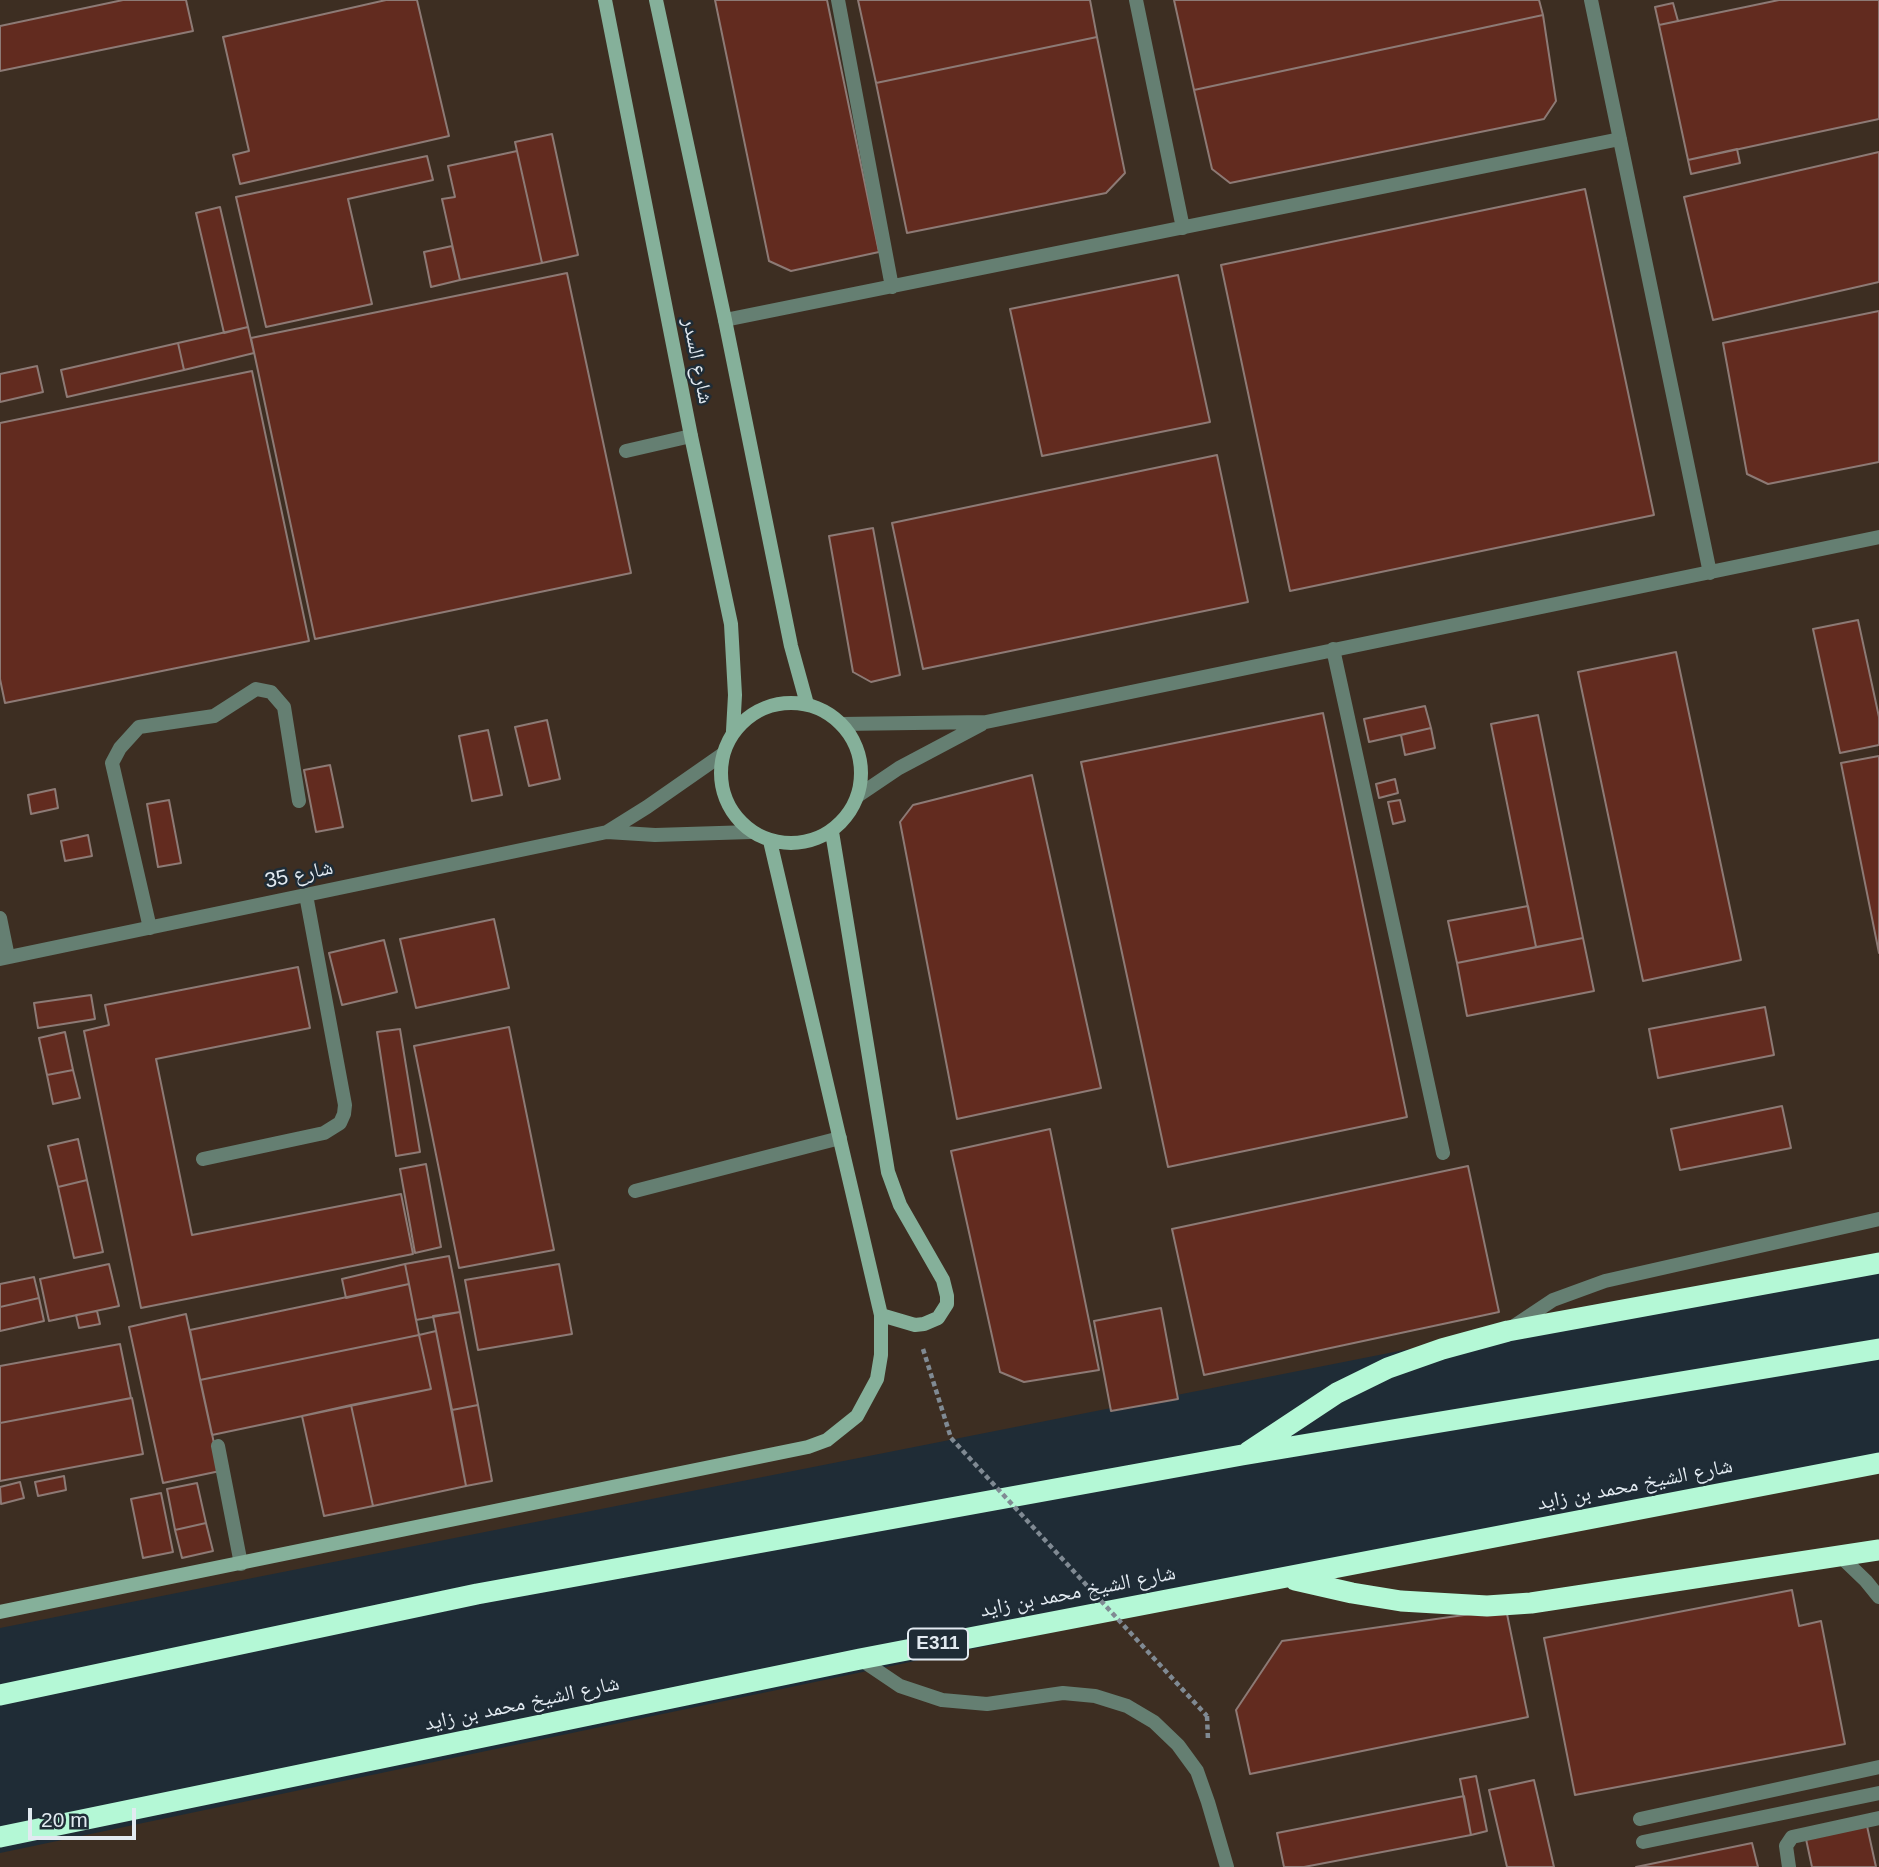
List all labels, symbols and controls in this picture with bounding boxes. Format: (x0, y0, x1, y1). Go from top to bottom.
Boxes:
street label: شارع السدر (676, 316, 718, 406)
street label: شارع 35 (263, 855, 335, 895)
street label: شارع الشيخ محمد بن زايد (1535, 1454, 1735, 1516)
street label: شارع الشيخ محمد بن زايد (978, 1561, 1178, 1623)
road number: E311 (908, 1628, 968, 1660)
street label: شارع الشيخ محمد بن زايد (422, 1671, 622, 1737)
scale bar (32, 1794, 140, 1838)
text: 20 m (41, 1808, 88, 1831)

